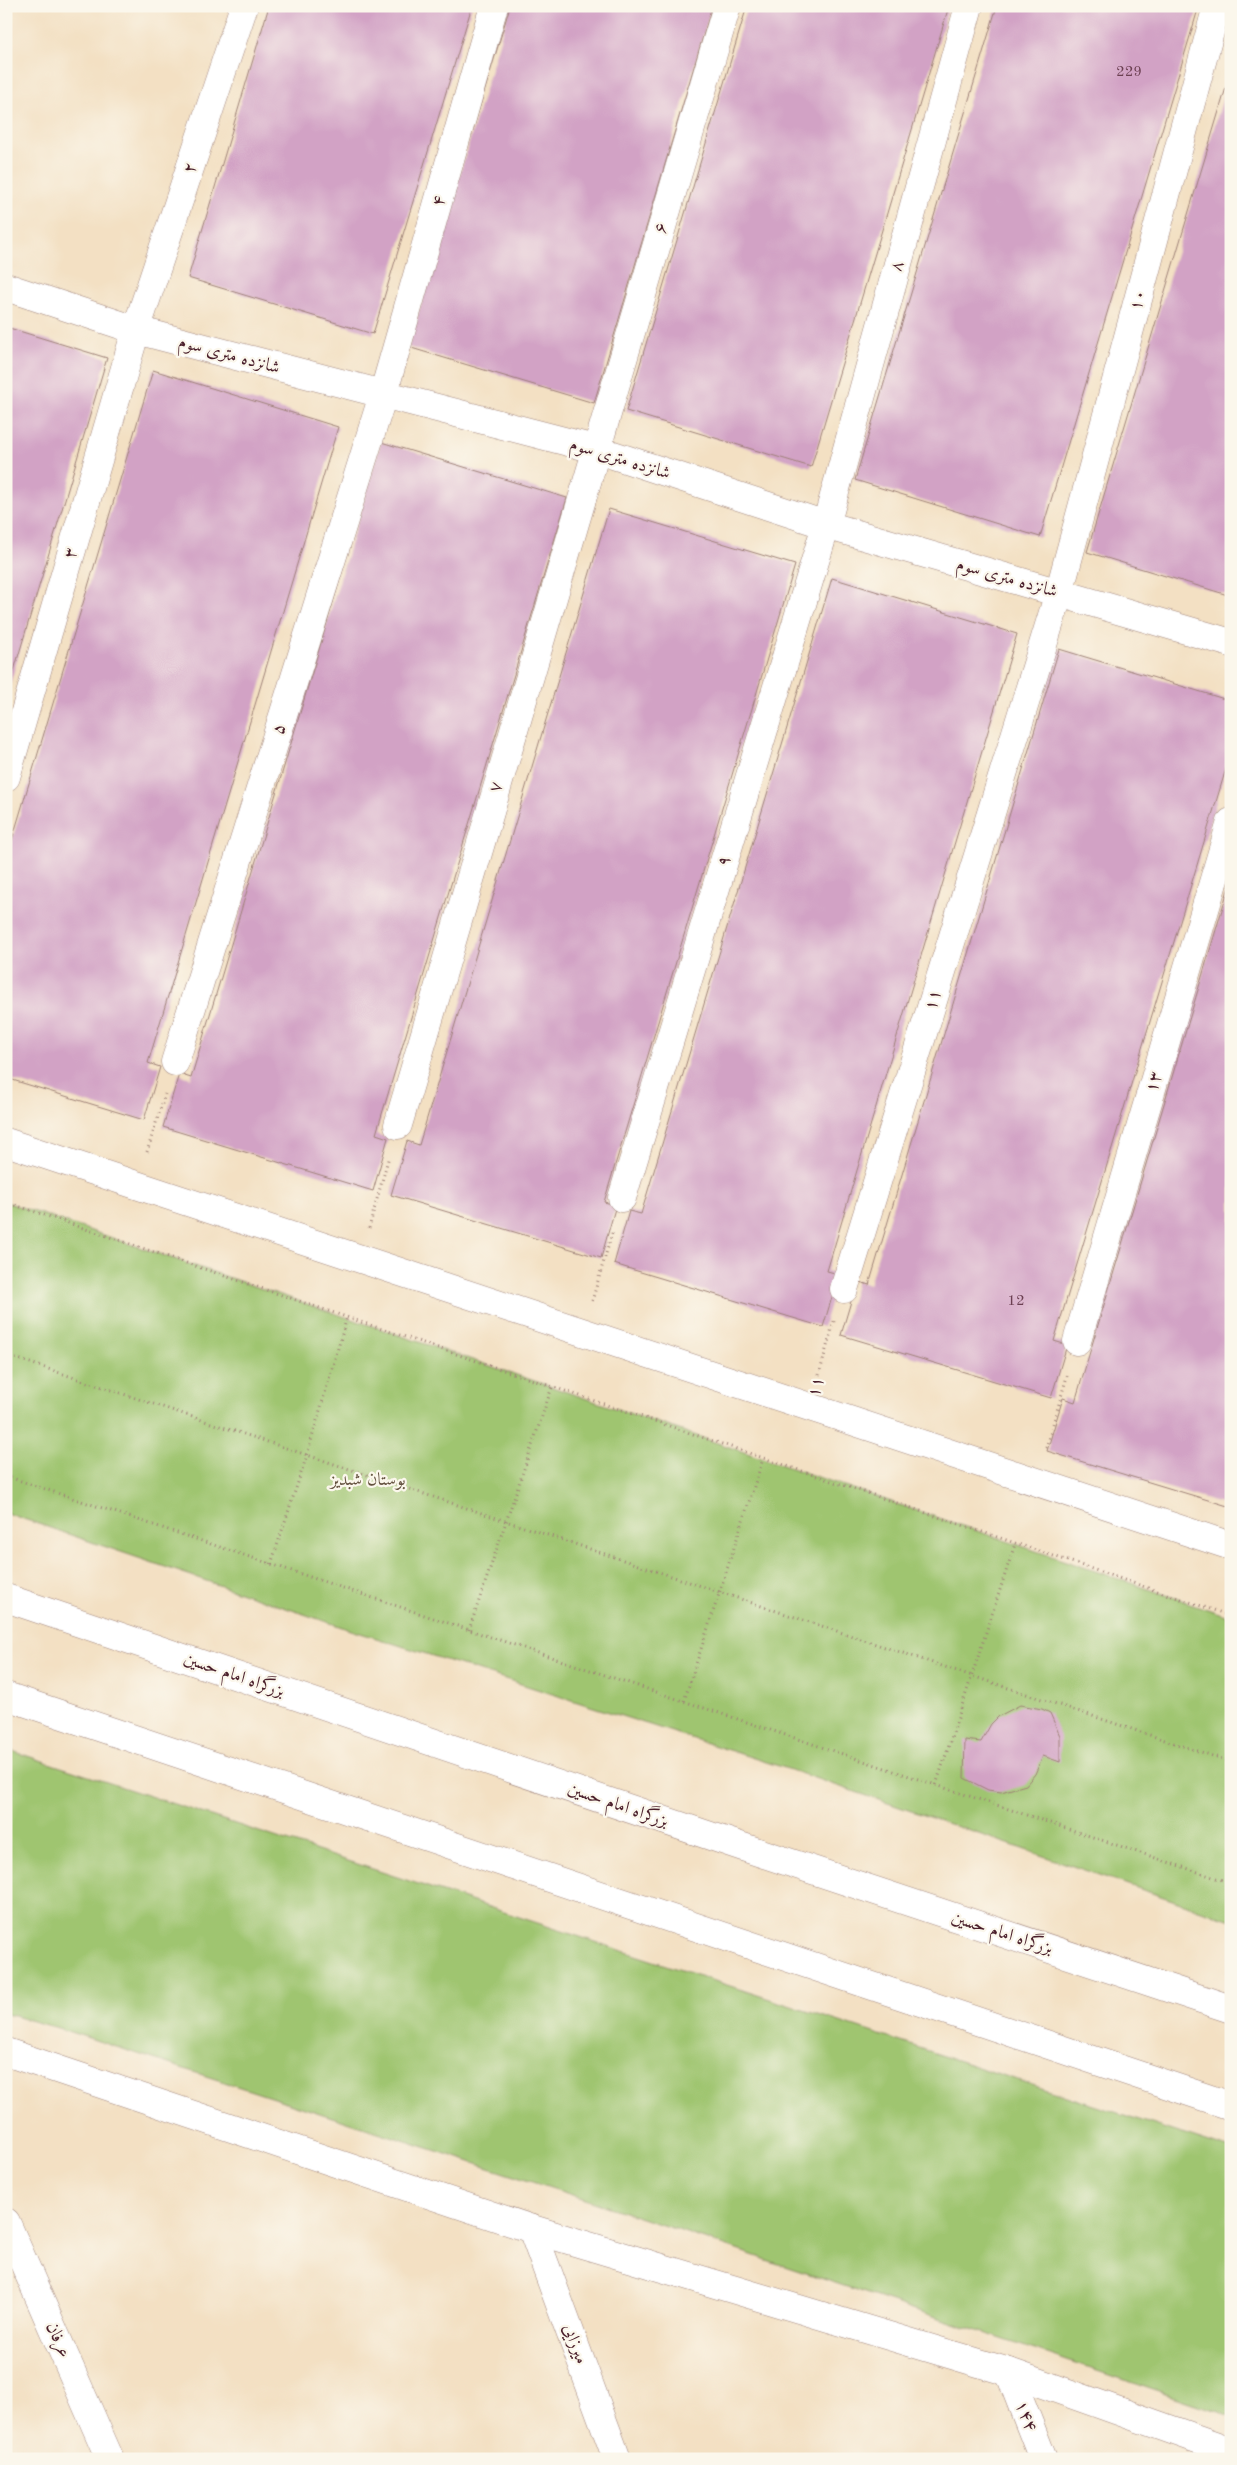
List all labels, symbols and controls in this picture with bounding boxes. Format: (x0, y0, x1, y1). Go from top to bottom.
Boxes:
house number: 229 (1116, 65, 1142, 80)
street label: ۲ (180, 160, 200, 176)
street label: ۴ (429, 193, 449, 209)
street label: ۶ (651, 220, 671, 236)
street label: ۸ (887, 259, 907, 273)
street label: ۱۰ (1127, 287, 1149, 313)
street label: شانزده متری سوم (175, 333, 282, 383)
street label: شانزده متری سوم (566, 435, 672, 489)
street label: ۳ (61, 545, 81, 561)
street label: شانزده متری سوم (953, 555, 1060, 607)
street label: ۵ (269, 721, 289, 737)
street label: ۷ (486, 779, 506, 795)
street label: ۹ (714, 853, 734, 869)
street label: ۱۱ (921, 987, 945, 1013)
street label: ۱۳ (1142, 1069, 1166, 1095)
house number: 12 (1007, 1294, 1025, 1309)
street label: ۱۱ (804, 1374, 828, 1400)
park label: بوستان شبدیز (328, 1471, 406, 1490)
street label: بزرگراه امام حسین (179, 1646, 288, 1706)
street label: بزرگراه امام حسین (563, 1776, 672, 1836)
street label: بزرگراه امام حسین (947, 1904, 1056, 1964)
street label: عرفان (40, 2320, 74, 2362)
street label: میرزایی (558, 2322, 591, 2367)
street label: ۱۴۴ (1012, 2398, 1040, 2434)

